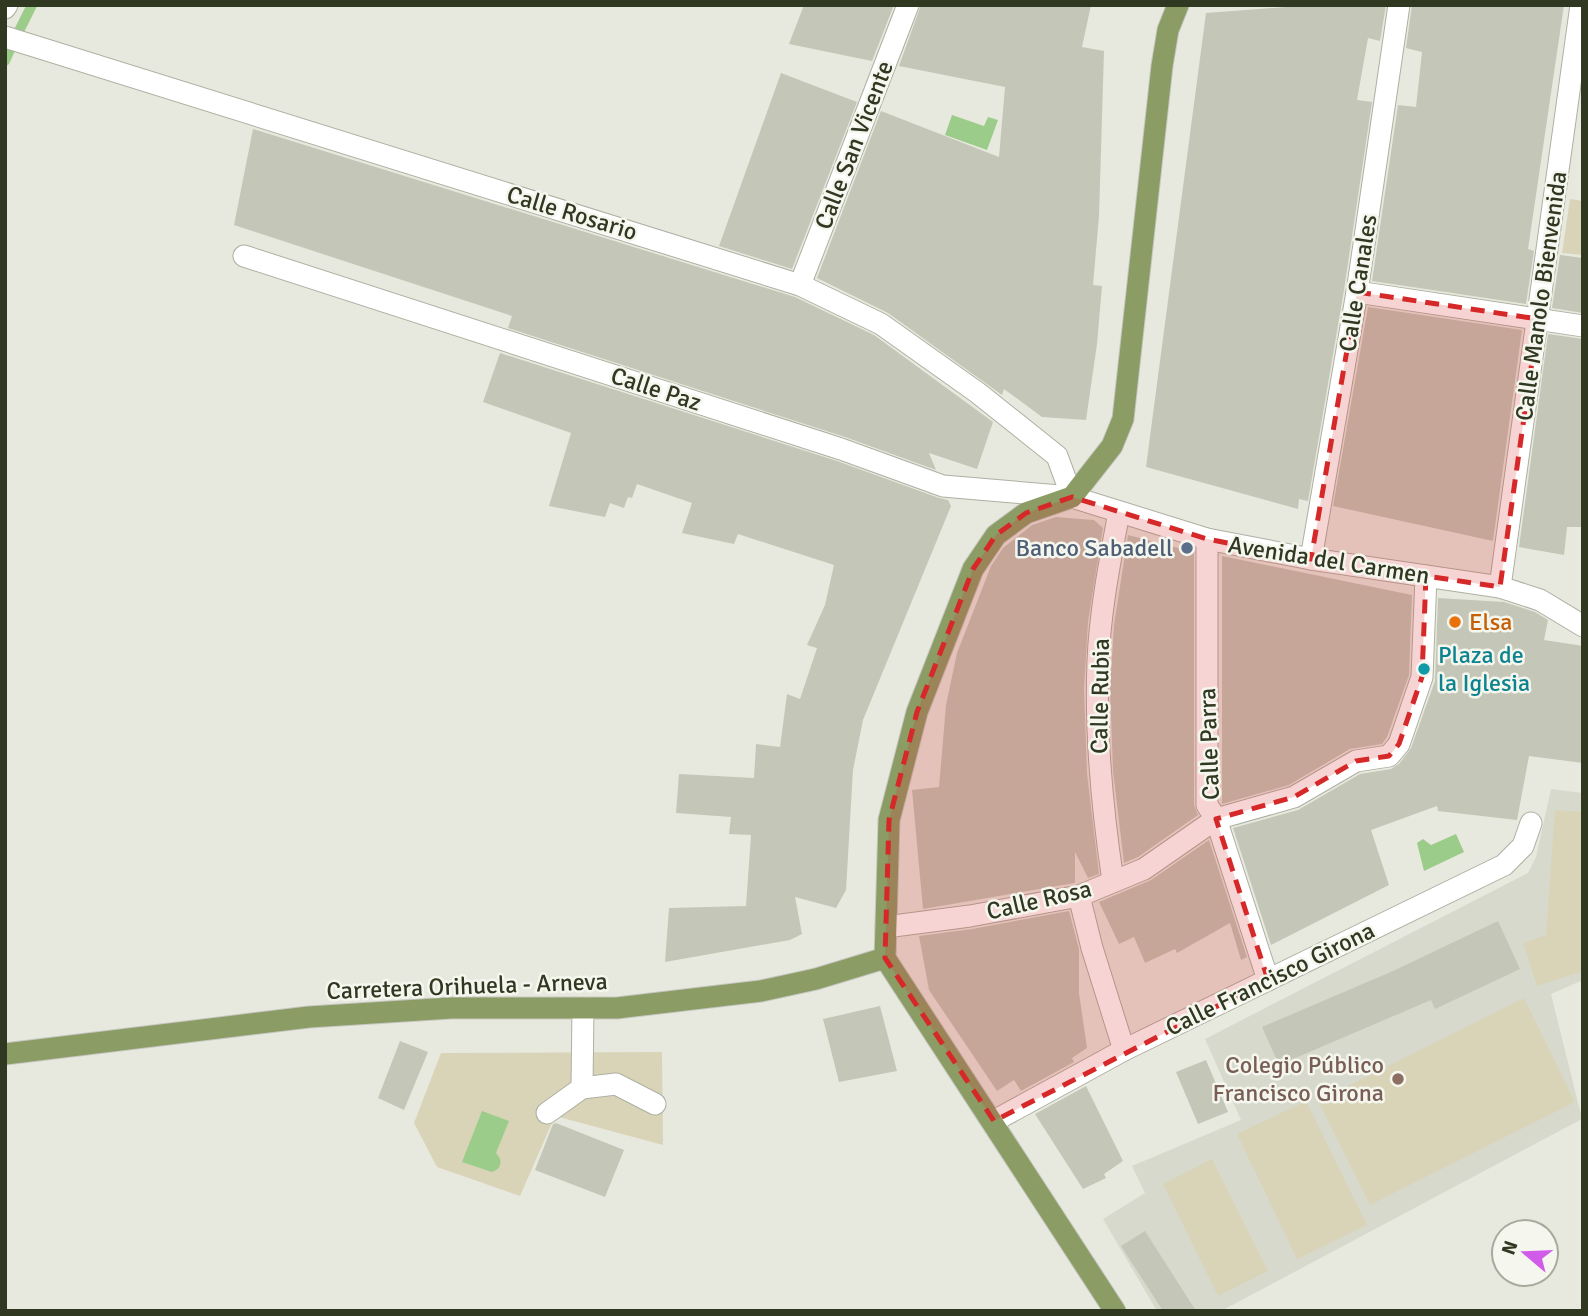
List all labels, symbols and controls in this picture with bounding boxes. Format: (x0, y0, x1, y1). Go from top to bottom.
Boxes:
street label: Calle San Vicente (808, 57, 900, 233)
street label: Calle Manolo Bienvenida (1509, 169, 1573, 423)
street label: Calle Rosario (503, 179, 641, 247)
street label: Calle Canales (1332, 212, 1384, 354)
street label: Calle Paz (607, 360, 705, 418)
street label: Avenida del Carmen (1226, 529, 1432, 591)
place label: Banco Sabadell (1015, 533, 1173, 563)
marker: Banco Sabadell (1179, 540, 1195, 556)
place label: Elsa (1469, 607, 1512, 637)
marker: Elsa (1447, 614, 1463, 630)
street label: Calle Rubia (1084, 638, 1116, 754)
place label: Plaza de la Iglesia (1438, 640, 1530, 698)
marker: Plaza de la Iglesia (1416, 661, 1432, 677)
street label: Calle Parra (1192, 687, 1226, 801)
street label: Calle Rosa (984, 873, 1094, 927)
street label: Calle Francisco Girona (1161, 915, 1379, 1043)
street label: Carretera Orihuela - Arneva (326, 966, 608, 1006)
place label: Colegio Público Francisco Girona (1213, 1050, 1384, 1108)
marker: Colegio Público Francisco Girona (1390, 1071, 1406, 1087)
north arrow (1490, 1218, 1560, 1288)
text: N (1496, 1238, 1523, 1258)

